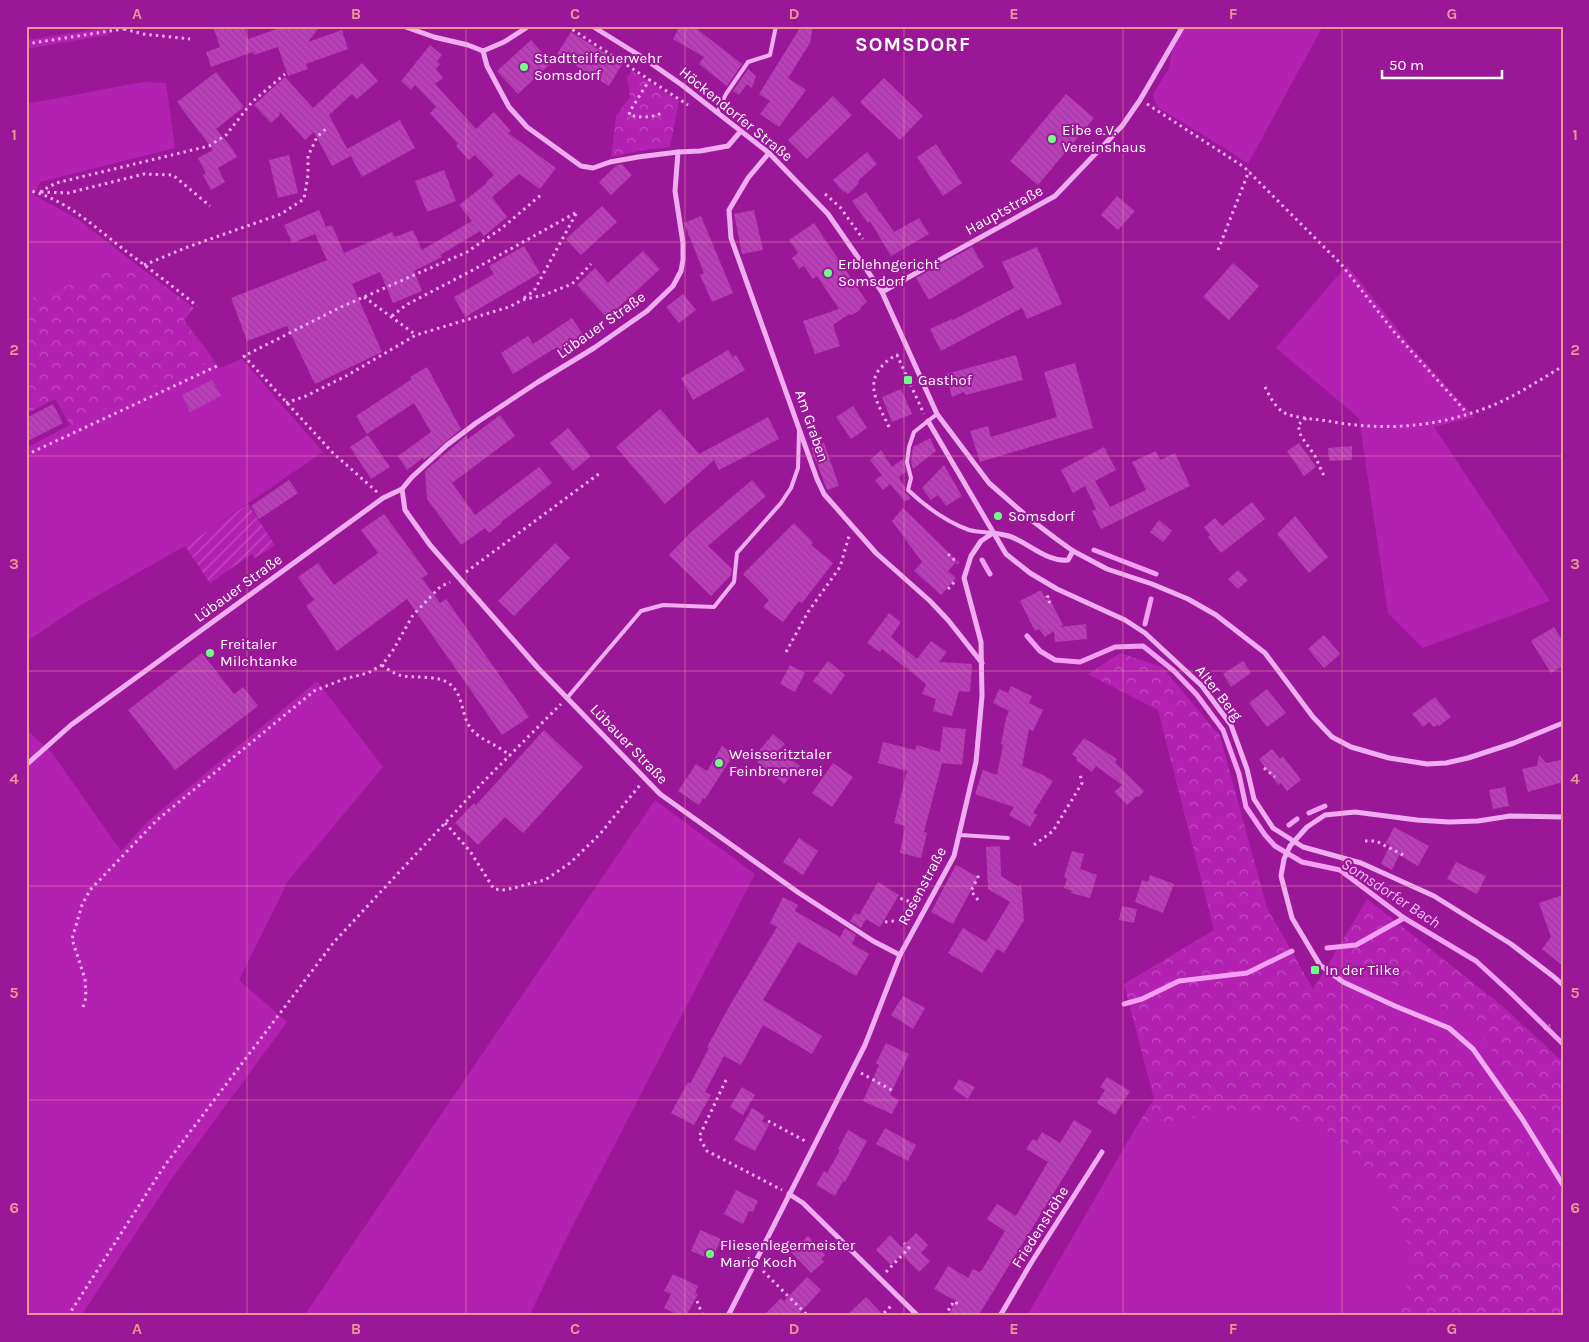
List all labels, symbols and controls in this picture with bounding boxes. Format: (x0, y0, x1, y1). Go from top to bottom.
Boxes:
text: A (132, 4, 142, 23)
text: B (351, 4, 361, 23)
text: C (570, 4, 580, 23)
text: D (789, 4, 800, 23)
text: E (1009, 4, 1019, 23)
text: F (1229, 4, 1238, 23)
text: G (1447, 4, 1457, 23)
district label: SOMSDORF (855, 33, 971, 56)
scale bar (1382, 48, 1502, 80)
place label: Stadtteilfeuerwehr Somsdorf (534, 49, 662, 84)
text: 50 m (1389, 56, 1424, 74)
marker: Stadtteilfeuerwehr Somsdorf (518, 61, 530, 73)
street label: Höckendorfer Straße (676, 63, 796, 165)
place label: Eibe e.V. Vereinshaus (1062, 121, 1146, 156)
text: 1 (11, 125, 17, 144)
text: 1 (1572, 125, 1578, 144)
marker: Eibe e.V. Vereinshaus (1046, 133, 1058, 145)
street label: Hauptstraße (962, 181, 1046, 239)
place label: Erblehngericht Somsdorf (838, 255, 940, 290)
marker: Erblehngericht Somsdorf (822, 267, 834, 279)
street label: Lübauer Straße (553, 288, 649, 362)
text: 2 (9, 340, 19, 359)
text: 2 (1570, 340, 1580, 359)
place label: Gasthof (918, 371, 973, 389)
marker: Gasthof (902, 374, 914, 386)
street label: Am Graben (791, 388, 833, 464)
place label: Somsdorf (1008, 507, 1076, 525)
marker: Somsdorf (992, 510, 1004, 522)
street label: Lübauer Straße (191, 550, 285, 626)
text: 3 (9, 554, 19, 573)
text: 3 (1570, 554, 1580, 573)
place label: Freitaler Milchtanke (220, 635, 297, 670)
marker: Freitaler Milchtanke (204, 647, 216, 659)
street label: Alter Berg (1192, 662, 1247, 725)
street label: Lübauer Straße (586, 700, 672, 788)
place label: Weisseritztaler Feinbrennerei (729, 745, 832, 780)
marker: Weisseritztaler Feinbrennerei (713, 757, 725, 769)
text: 4 (9, 769, 19, 788)
text: 4 (1570, 769, 1580, 788)
street label: Rosenstraße (894, 844, 950, 928)
water label: Somsdorfer Bach (1338, 854, 1444, 932)
place label: In der Tilke (1325, 961, 1400, 979)
marker: In der Tilke (1309, 964, 1321, 976)
text: 5 (9, 983, 19, 1002)
text: 5 (1570, 983, 1580, 1002)
street label: Friedenshöhe (1008, 1183, 1072, 1271)
text: 6 (9, 1198, 19, 1217)
text: 6 (1570, 1198, 1580, 1217)
place label: Fliesenlegermeister Mario Koch (720, 1236, 856, 1271)
marker: Fliesenlegermeister Mario Koch (704, 1248, 716, 1260)
text: A (132, 1319, 142, 1338)
text: B (351, 1319, 361, 1338)
text: C (570, 1319, 580, 1338)
text: D (789, 1319, 800, 1338)
text: E (1009, 1319, 1019, 1338)
text: F (1229, 1319, 1238, 1338)
text: G (1447, 1319, 1457, 1338)

